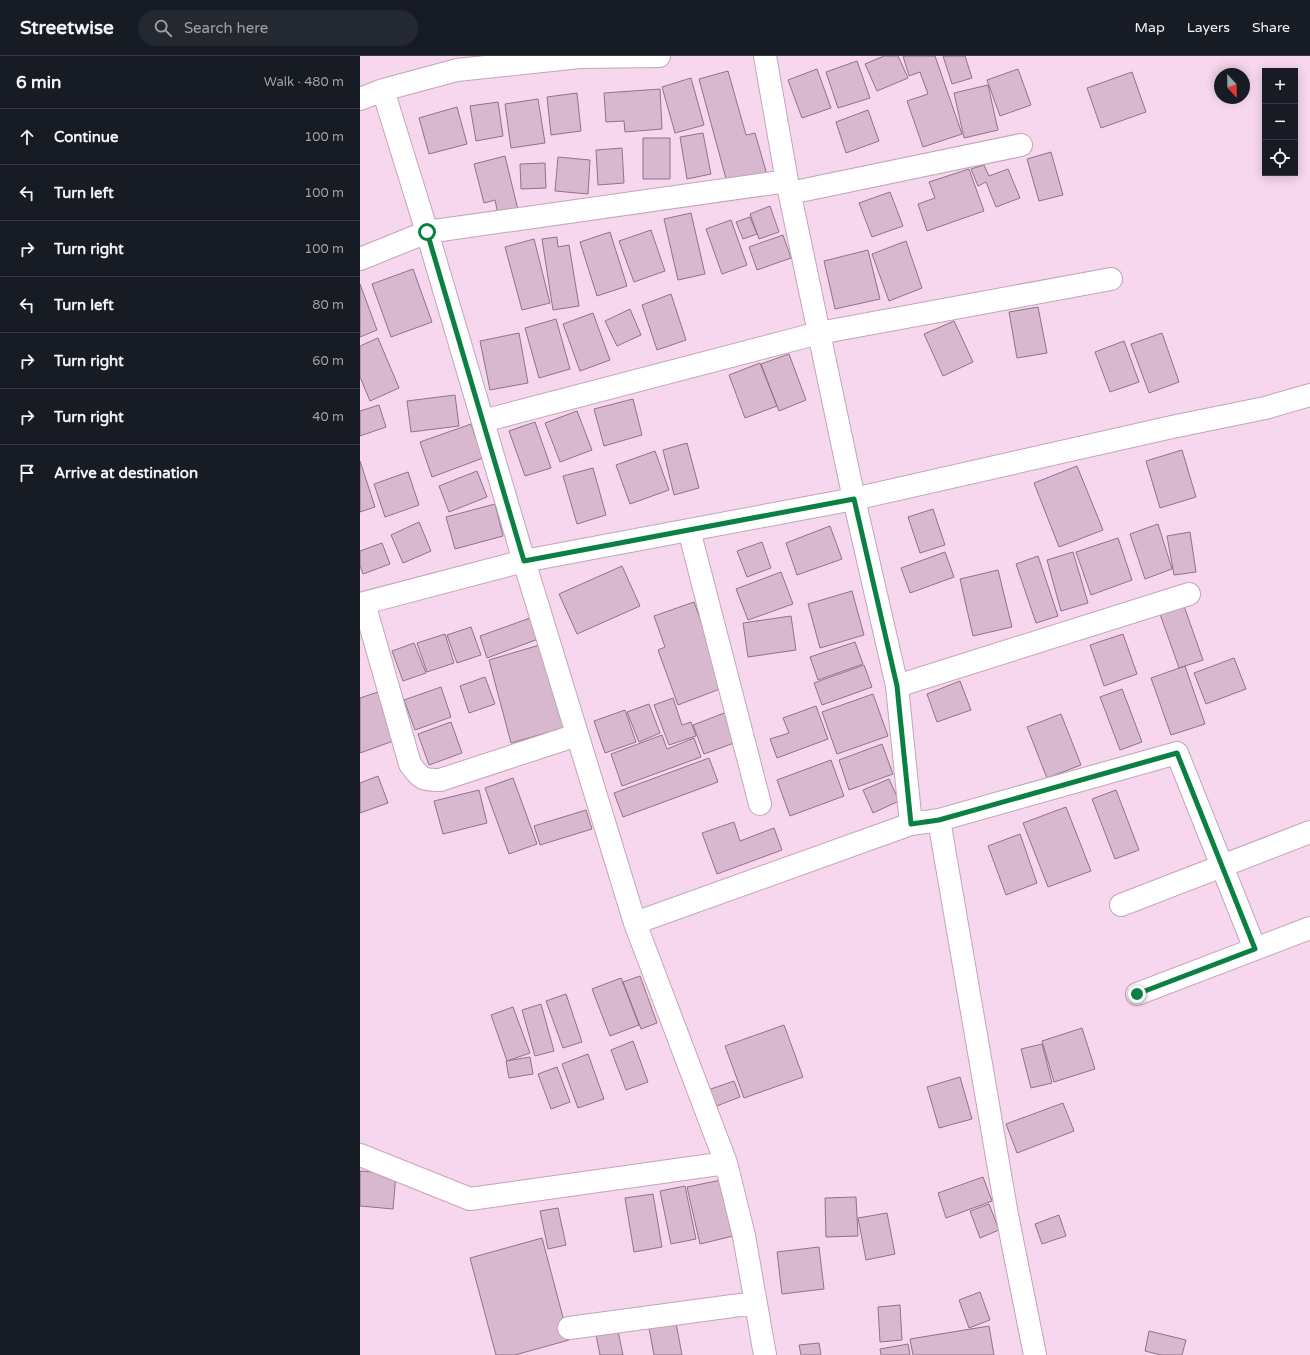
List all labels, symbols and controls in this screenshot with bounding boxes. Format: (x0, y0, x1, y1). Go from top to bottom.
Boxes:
search box (138, 10, 418, 46)
text: Streetwise (20, 17, 114, 39)
icon: search (152, 17, 174, 39)
text: Search here (184, 19, 268, 37)
text: Map (1135, 19, 1165, 36)
text: Layers (1187, 19, 1230, 36)
text: Share (1252, 19, 1290, 36)
north arrow (1214, 68, 1250, 104)
map controls (1262, 68, 1298, 176)
button: + (1262, 68, 1298, 104)
text: 6 min (16, 72, 61, 93)
text: Walk · 480 m (264, 74, 344, 90)
button: − (1262, 104, 1298, 140)
icon: ahead (16, 126, 38, 148)
text: Continue (54, 128, 118, 146)
text: 100 m (304, 129, 344, 145)
button: locate (1262, 140, 1298, 176)
icon: left (16, 182, 38, 204)
text: Turn left (54, 184, 114, 202)
text: 100 m (304, 185, 344, 201)
route start (418, 223, 436, 241)
icon: right (16, 238, 38, 260)
text: Turn right (54, 240, 124, 258)
text: 100 m (304, 241, 344, 257)
icon: left (16, 294, 38, 316)
text: Turn left (54, 296, 114, 314)
text: 80 m (312, 297, 344, 313)
icon: right (16, 350, 38, 372)
text: Turn right (54, 352, 124, 370)
text: 60 m (312, 353, 344, 369)
icon: right (16, 406, 38, 428)
text: Turn right (54, 408, 124, 426)
text: 40 m (312, 409, 344, 425)
icon: arrive (16, 462, 38, 484)
text: Arrive at destination (54, 464, 198, 482)
route end (1128, 985, 1146, 1003)

